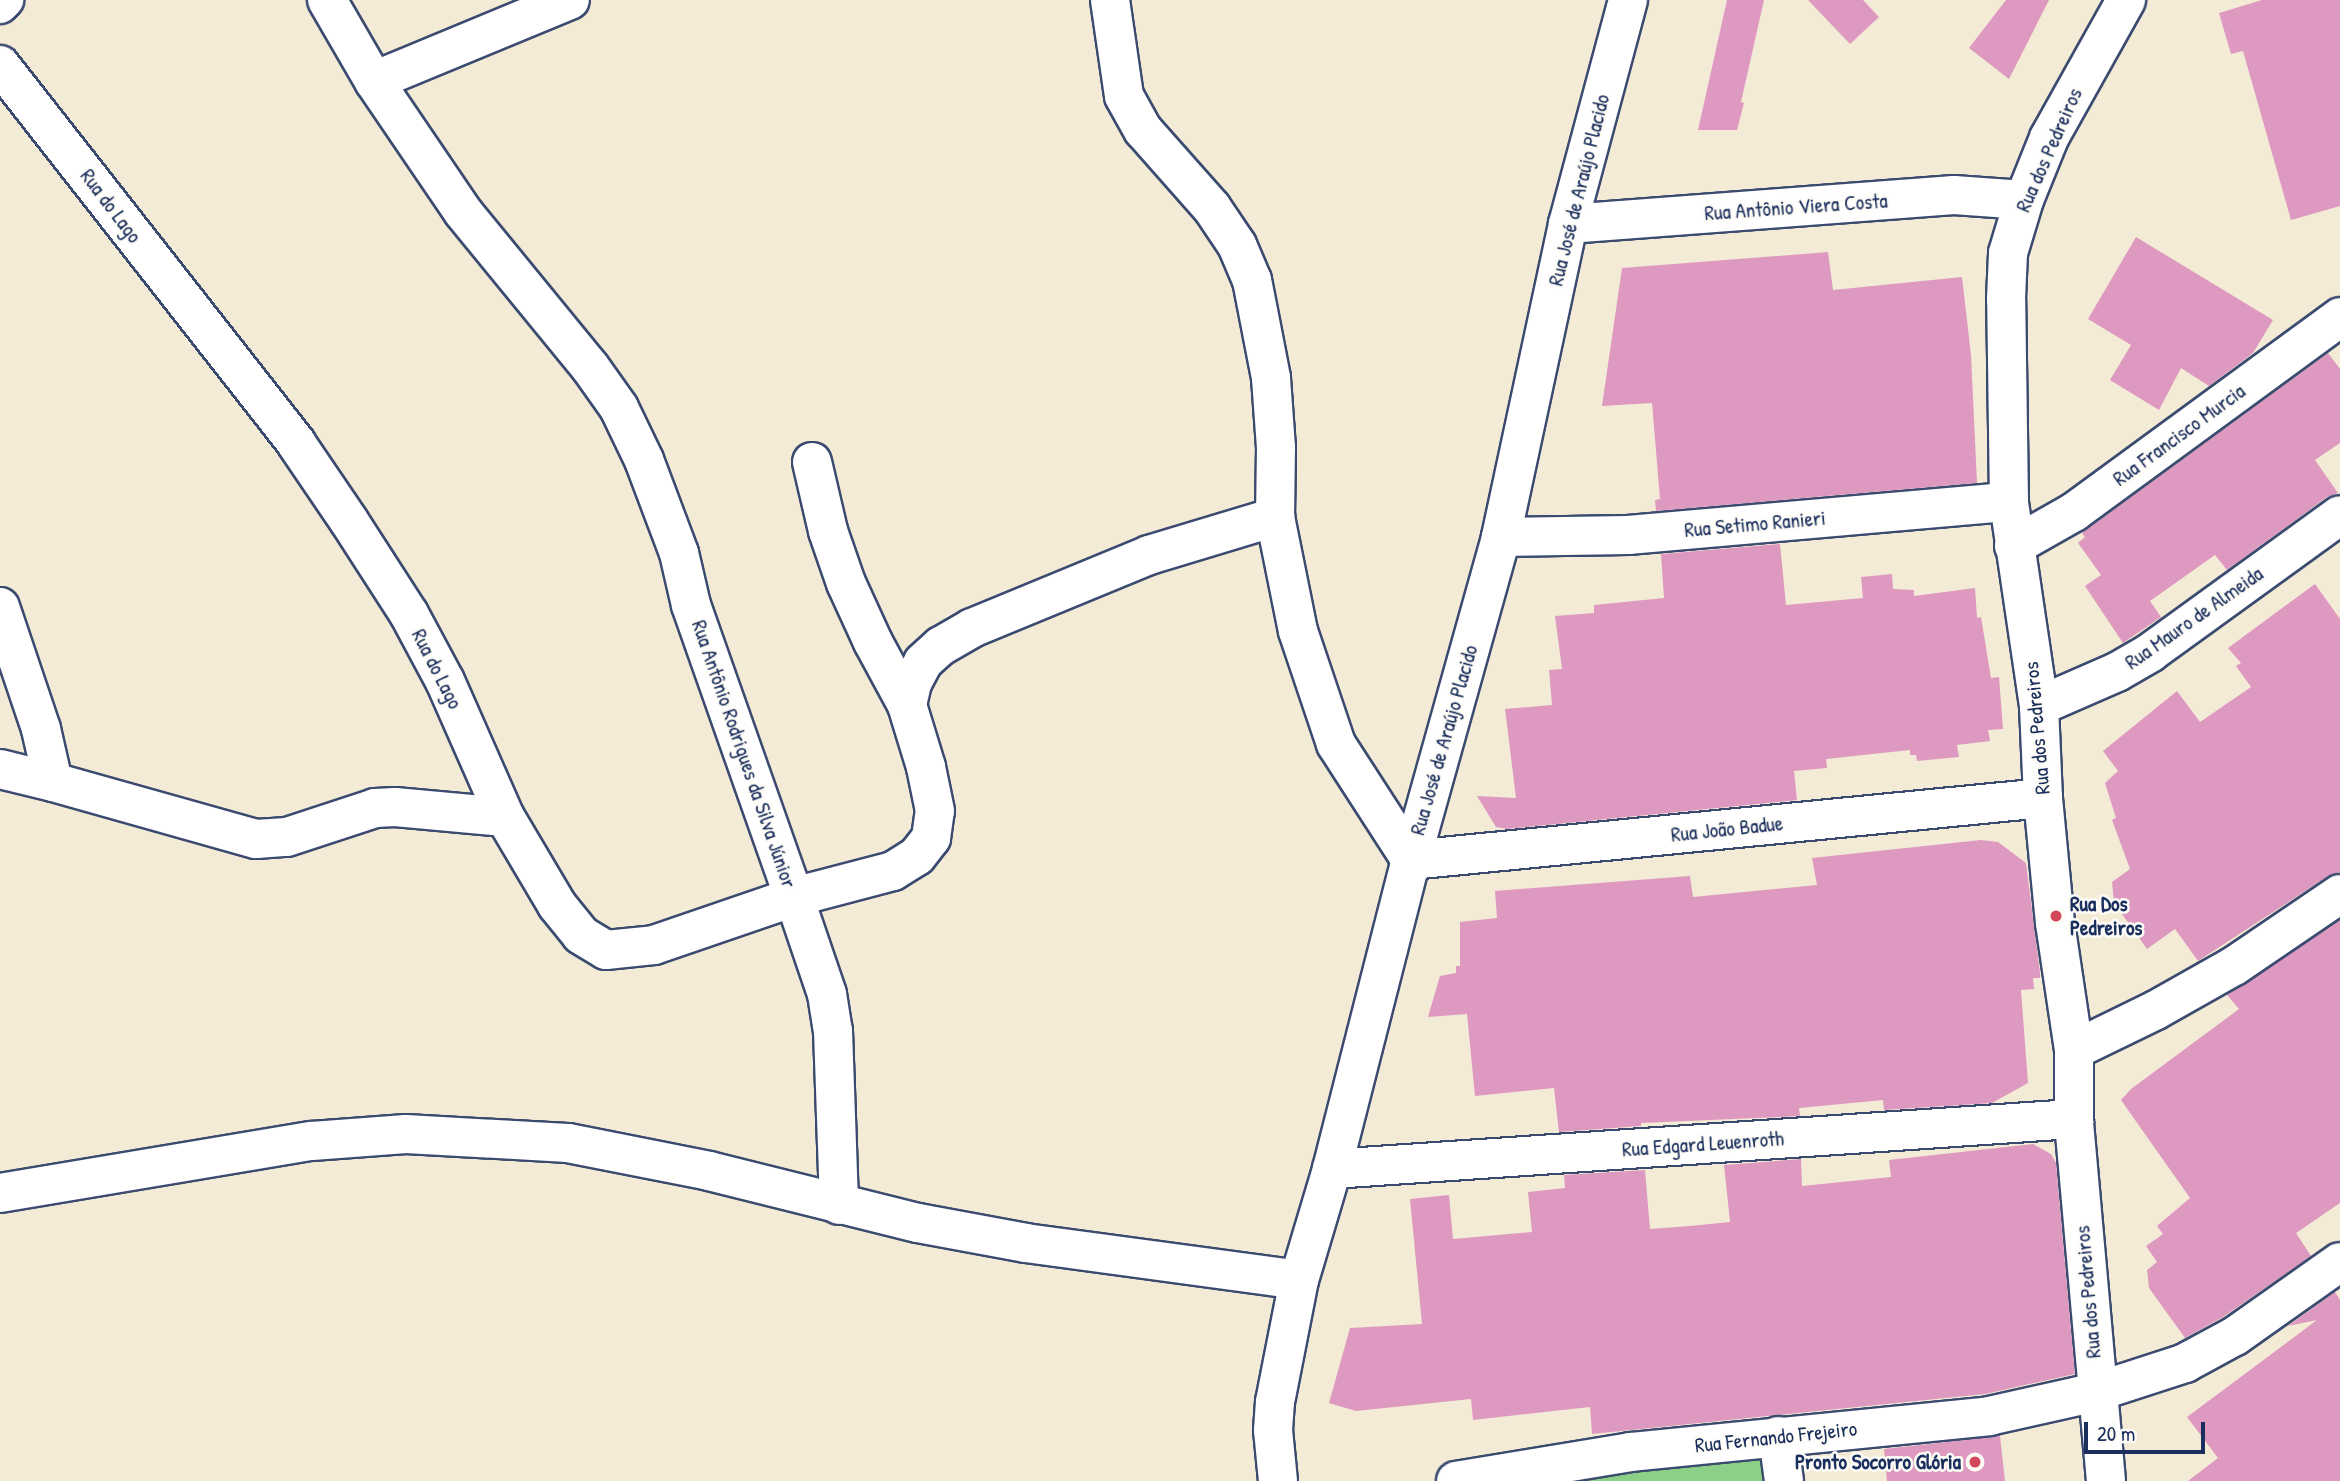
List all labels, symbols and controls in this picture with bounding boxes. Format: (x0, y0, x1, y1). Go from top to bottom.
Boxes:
street label: Rua dos Pedreiros (2010, 84, 2088, 216)
street label: Rua José de Araújo Placido (1543, 92, 1615, 288)
street label: Rua do Lago (75, 164, 147, 248)
street label: Rua Antônio Viera Costa (1704, 188, 1888, 226)
street label: Rua Francisco Murcia (2108, 379, 2250, 491)
street label: Rua Setimo Ranieri (1683, 505, 1827, 543)
street label: Rua Mauro de Almeida (2120, 561, 2268, 675)
street label: Rua Antônio Rodrigues da Silva Júnior (686, 617, 802, 891)
street label: Rua do Lago (406, 625, 468, 713)
street label: Rua José de Araújo Placido (1405, 642, 1483, 838)
street label: Rua dos Pedreiros (2019, 661, 2055, 795)
street label: Rua João Badue (1670, 811, 1784, 847)
place label: Rua Dos Pedreiros (2070, 891, 2142, 941)
marker: Rua Dos Pedreiros (2048, 908, 2064, 924)
street label: Rua Edgard Leuenroth (1621, 1126, 1785, 1162)
street label: Rua dos Pedreiros (2070, 1225, 2106, 1359)
scale bar (2088, 1408, 2209, 1452)
street label: Rua Fernando Frejeiro (1694, 1416, 1858, 1458)
text: 20 m (2097, 1419, 2135, 1448)
place label: Pronto Socorro Glória (1795, 1449, 1961, 1475)
marker: Pronto Socorro Glória (1967, 1454, 1983, 1470)

